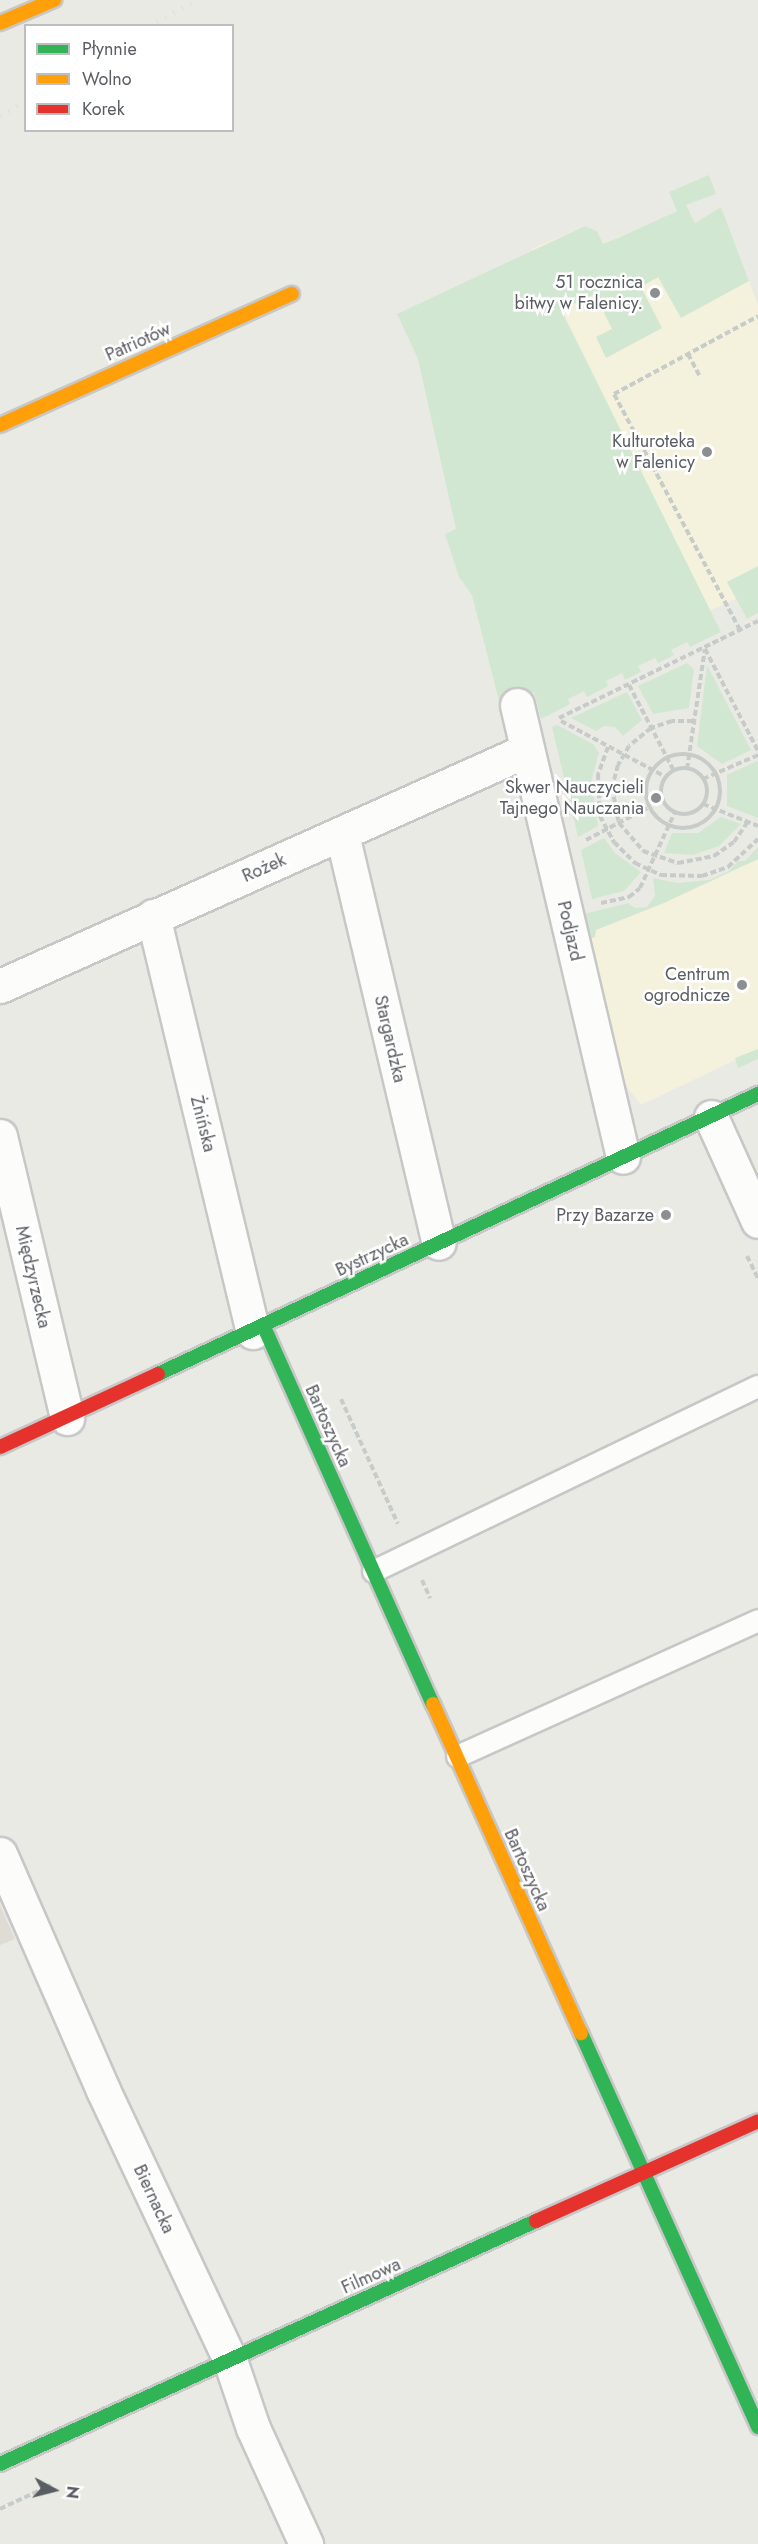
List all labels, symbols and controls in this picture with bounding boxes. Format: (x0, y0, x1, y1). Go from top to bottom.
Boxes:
legend (24, 24, 234, 132)
text: Płynnie (82, 36, 137, 62)
text: Wolno (82, 66, 132, 92)
text: Korek (82, 96, 125, 122)
place label: 51 rocznica bitwy w Falenicy. (514, 272, 643, 314)
marker: 51 rocznica bitwy w Falenicy. (648, 286, 662, 300)
street label: Patriotów (102, 318, 174, 366)
place label: Kulturoteka w Falenicy (612, 431, 695, 474)
marker: Kulturoteka w Falenicy (700, 445, 714, 459)
place label: Skwer Nauczycieli Tajnego Nauczania (500, 777, 644, 820)
marker: Skwer Nauczycieli Tajnego Nauczania (649, 791, 663, 805)
street label: Rożek (239, 849, 289, 887)
street label: Podjazd (553, 899, 587, 963)
place label: Centrum ogrodnicze (644, 964, 730, 1006)
marker: Centrum ogrodnicze (735, 978, 749, 992)
street label: Stargardzka (369, 993, 411, 1085)
street label: Żnińska (186, 1094, 220, 1154)
place label: Przy Bazarze (556, 1204, 654, 1226)
marker: Przy Bazarze (659, 1208, 673, 1222)
street label: Międzyrzecka (11, 1224, 55, 1330)
street label: Bystrzycka (332, 1229, 412, 1281)
street label: Bartoszycka (300, 1382, 356, 1470)
street label: Bartoszycka (499, 1826, 555, 1914)
street label: Biernacka (129, 2161, 179, 2237)
street label: Filmowa (338, 2253, 404, 2299)
north arrow (24, 2460, 84, 2520)
text: N (60, 2485, 85, 2500)

